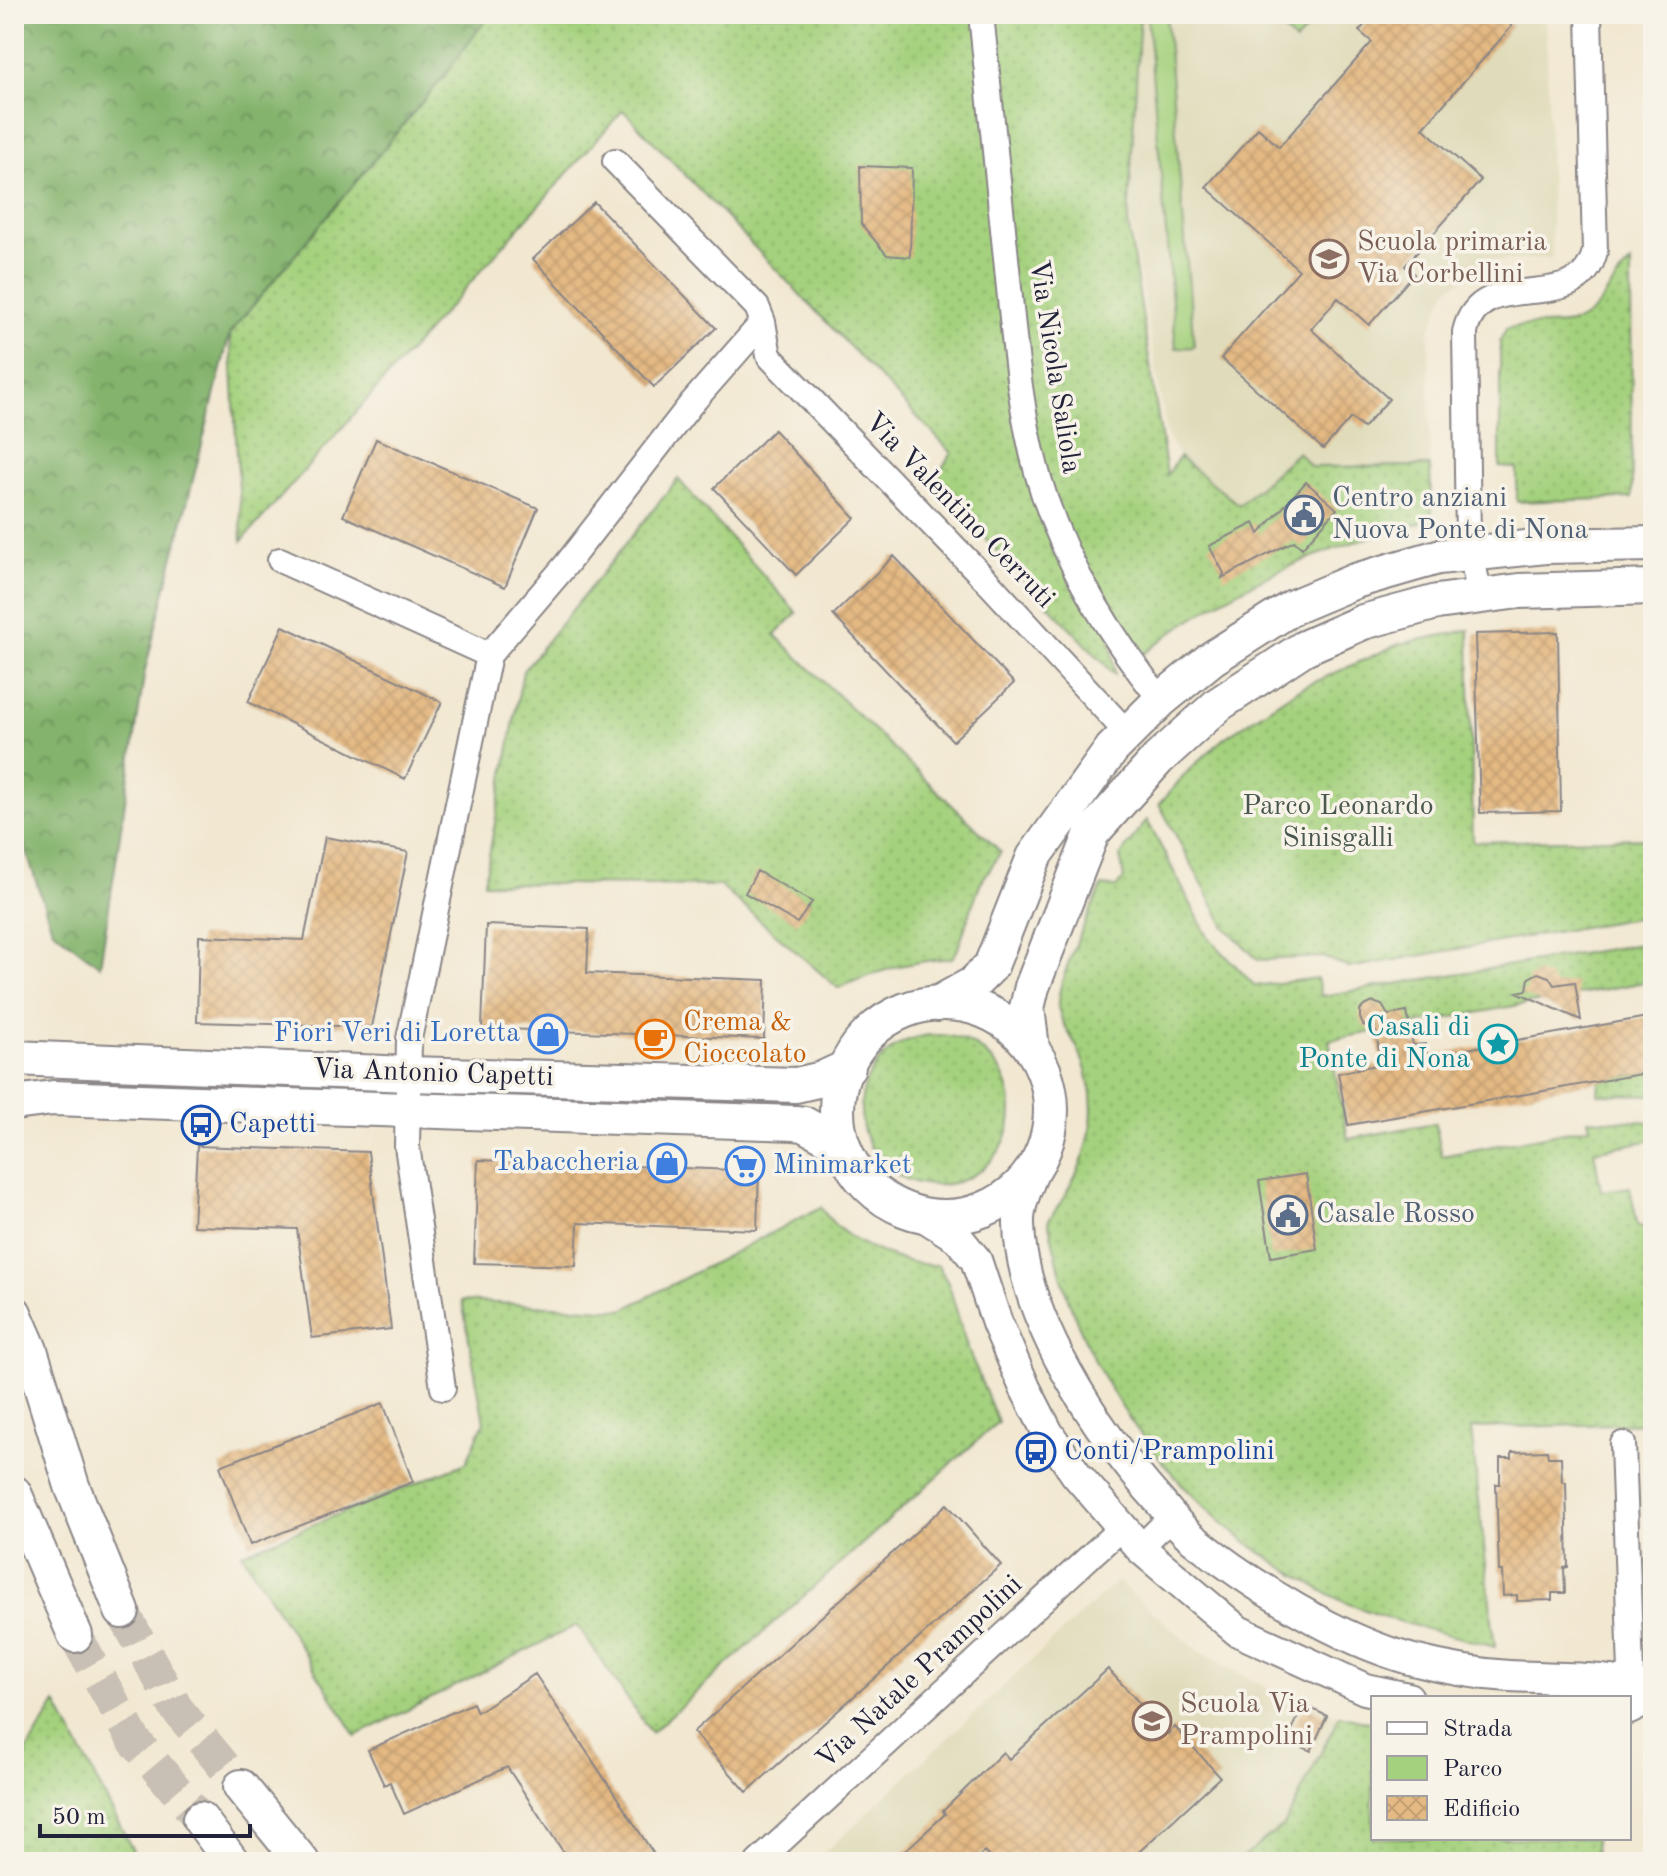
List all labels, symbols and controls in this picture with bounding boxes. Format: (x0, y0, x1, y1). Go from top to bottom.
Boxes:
place label: Scuola primaria Via Corbellini (1357, 229, 1547, 289)
school or university icon: Scuola primaria Via Corbellini (1308, 238, 1350, 280)
street label: Via Nicola Saliola (1023, 258, 1085, 476)
street label: Via Valentino Cerruti (859, 408, 1059, 614)
place label: Centro anziani Nuova Ponte di Nona (1332, 485, 1589, 545)
public building icon: Centro anziani Nuova Ponte di Nona (1283, 494, 1325, 536)
park label: Parco Leonardo Sinisgalli (1242, 793, 1434, 853)
place label: Crema & Cioccolato (683, 1009, 807, 1069)
shop icon: Fiori Veri di Loretta (527, 1013, 569, 1055)
place label: Casali di Ponte di Nona (1298, 1014, 1470, 1074)
cafe icon: Crema & Cioccolato (634, 1018, 676, 1060)
place label: Fiori Veri di Loretta (274, 1020, 520, 1048)
place icon: Casali di Ponte di Nona (1477, 1023, 1519, 1065)
street label: Via Antonio Capetti (312, 1056, 554, 1092)
bus stop icon: Capetti (180, 1104, 222, 1146)
place label: Capetti (229, 1111, 316, 1139)
shop icon: Tabaccheria (646, 1142, 688, 1184)
supermarket icon: Minimarket (724, 1145, 766, 1187)
place label: Tabaccheria (493, 1149, 639, 1177)
place label: Minimarket (773, 1152, 912, 1180)
public building icon: Casale Rosso (1267, 1194, 1309, 1236)
place label: Casale Rosso (1316, 1201, 1475, 1229)
bus stop icon: Conti/Prampolini (1015, 1431, 1057, 1473)
place label: Conti/Prampolini (1064, 1438, 1275, 1466)
street label: Via Natale Prampolini (812, 1571, 1028, 1775)
place label: Scuola Via Prampolini (1180, 1691, 1313, 1751)
legend (1371, 1696, 1631, 1840)
school or university icon: Scuola Via Prampolini (1131, 1700, 1173, 1742)
text: Strada (1443, 1718, 1513, 1742)
text: Parco (1443, 1758, 1502, 1782)
scale bar (40, 1788, 250, 1838)
text: Edificio (1443, 1798, 1520, 1822)
text: 50 m (52, 1806, 106, 1830)

